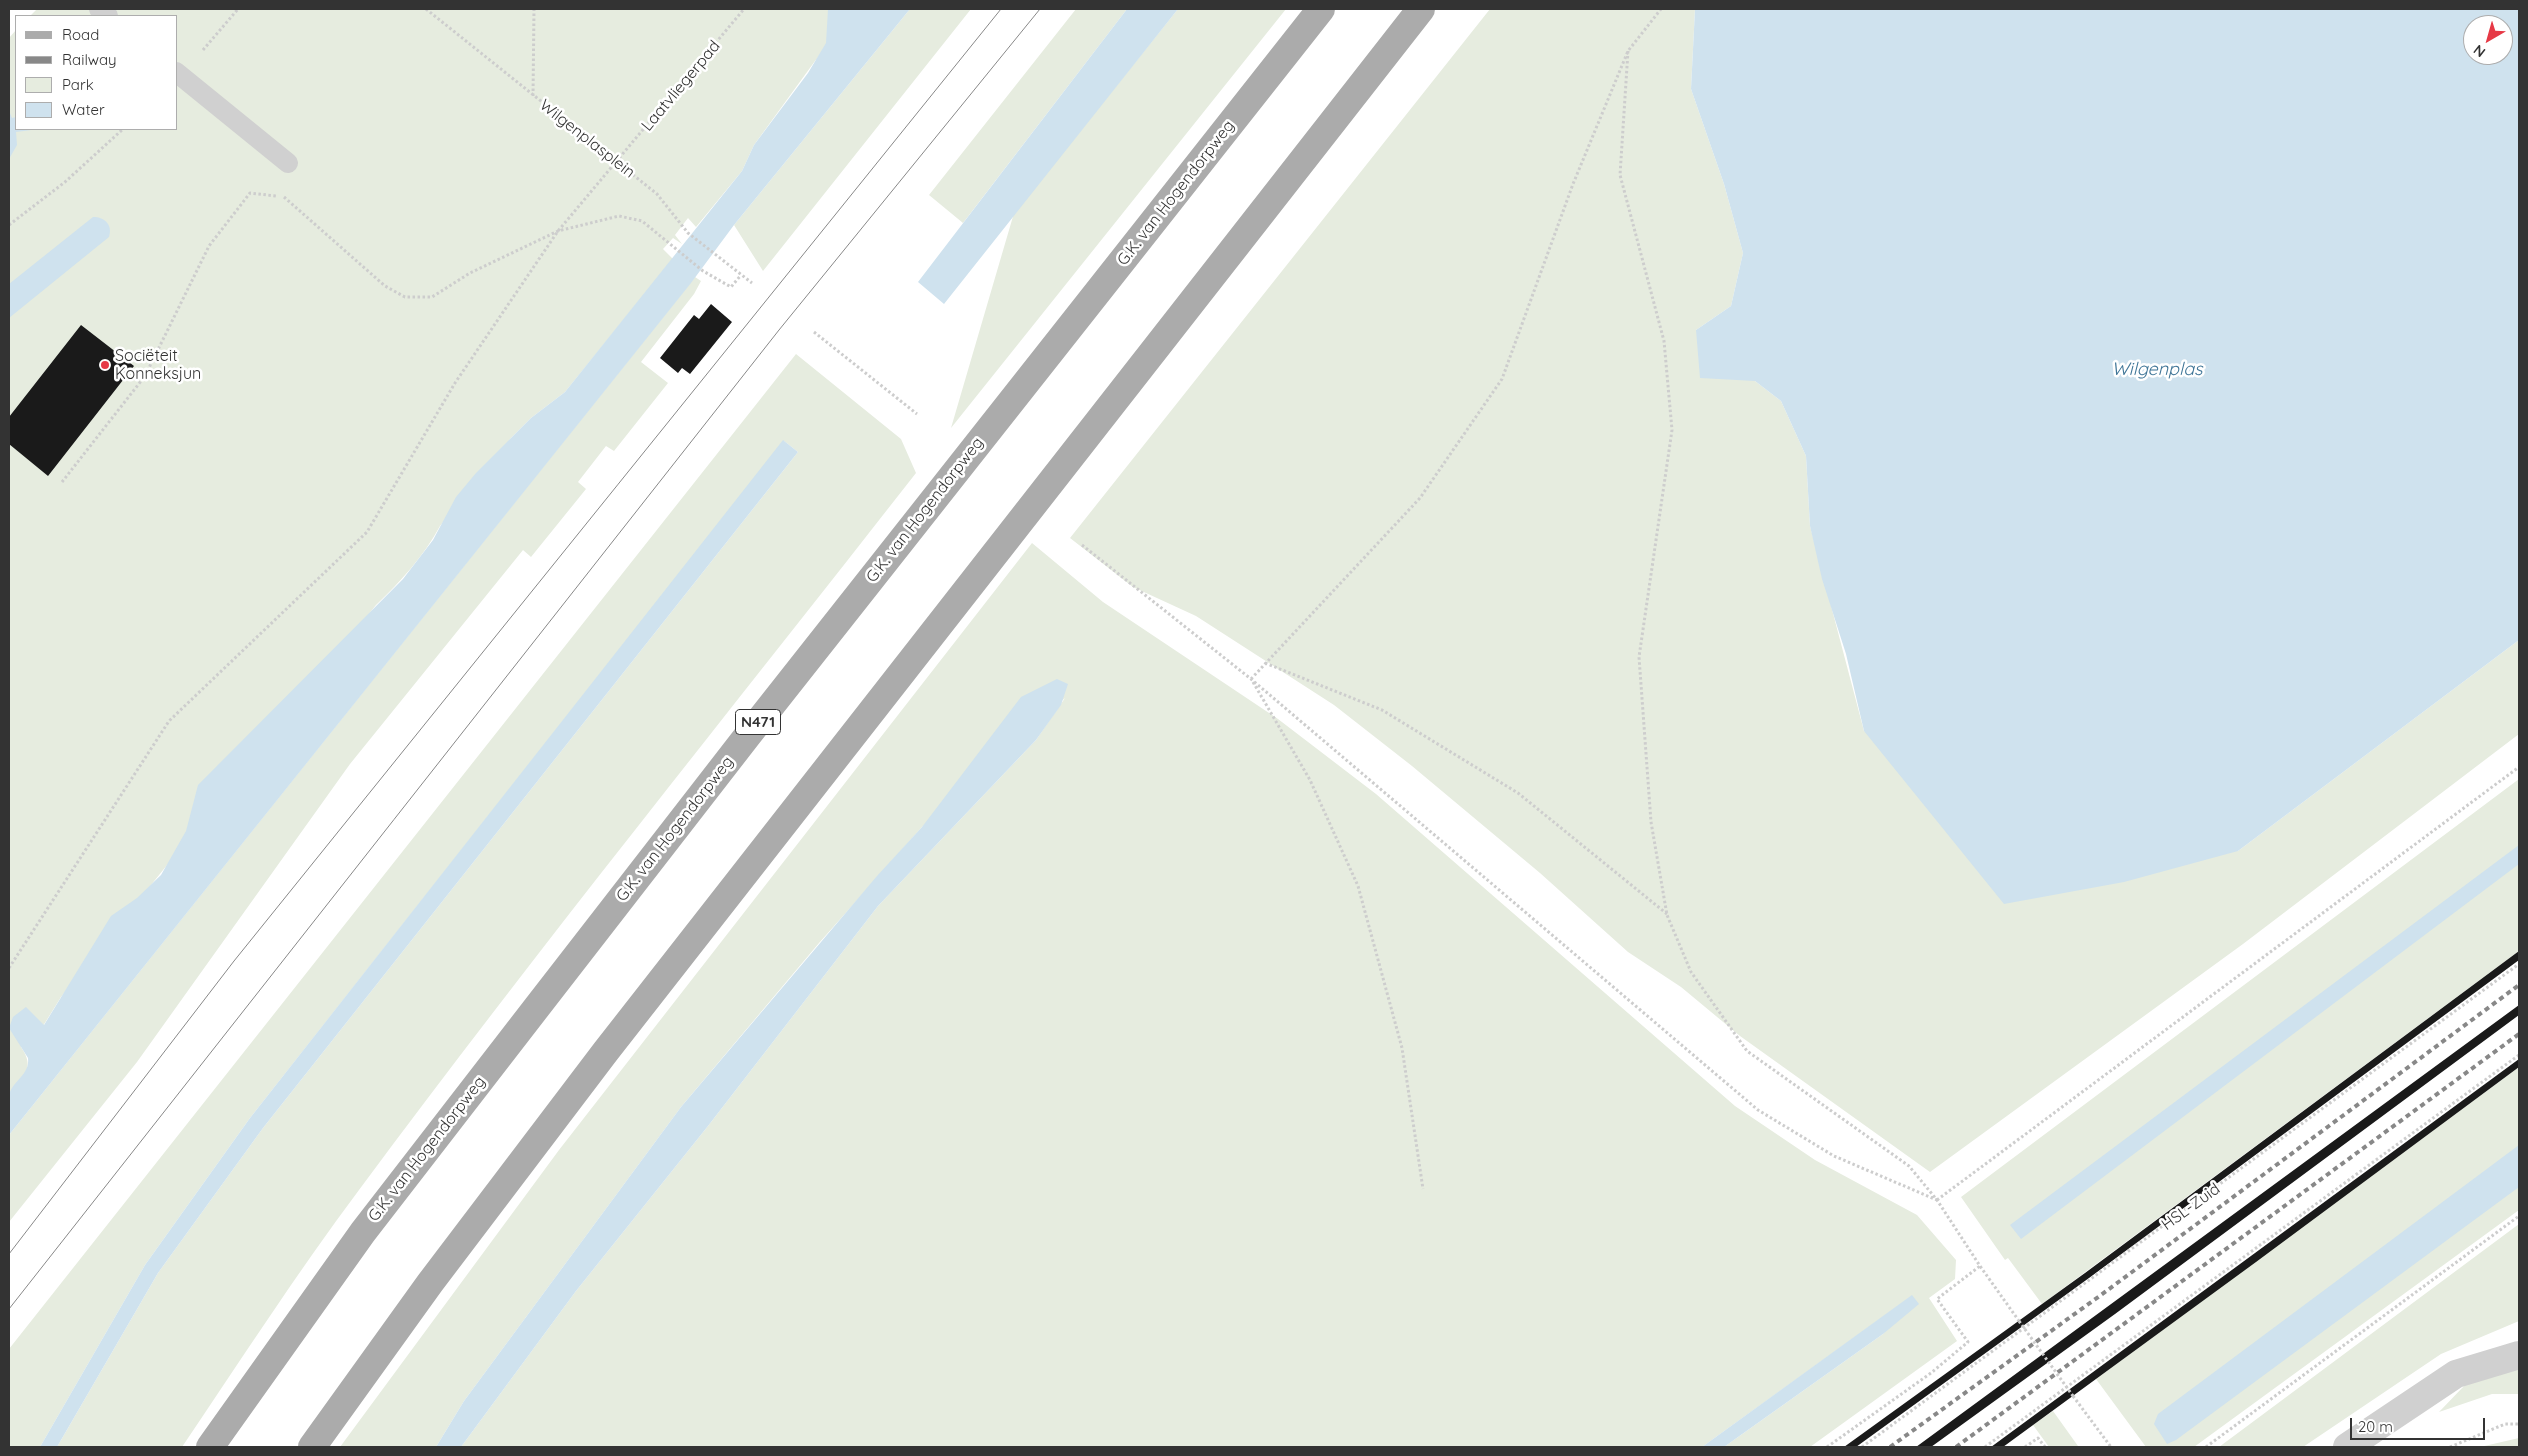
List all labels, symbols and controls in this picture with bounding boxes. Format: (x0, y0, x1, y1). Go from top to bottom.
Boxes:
legend (15, 15, 178, 130)
north arrow (2463, 15, 2513, 65)
text: Road (62, 25, 99, 44)
street label: Laatvliegerpad (638, 37, 724, 135)
text: N (2470, 41, 2489, 61)
text: Railway (62, 50, 117, 69)
text: Park (62, 75, 94, 94)
street label: Wilgenplasplein (535, 96, 639, 182)
text: Water (62, 100, 105, 119)
street label: G.K. van Hogendorpweg (1113, 117, 1239, 269)
place label: Sociëteit Konneksjun (115, 346, 201, 384)
marker: Sociëteit Konneksjun (99, 359, 111, 371)
water label: Wilgenplas (2111, 359, 2203, 381)
street label: G.K. van Hogendorpweg (862, 434, 988, 586)
road number: N471 (736, 710, 780, 734)
street label: G.K. van Hogendorpweg (612, 753, 738, 905)
street label: G.K. van Hogendorpweg (364, 1073, 490, 1225)
street label: HSL-Zuid (2158, 1179, 2224, 1235)
scale bar (2353, 1408, 2488, 1440)
text: 20 m (2358, 1417, 2393, 1436)

